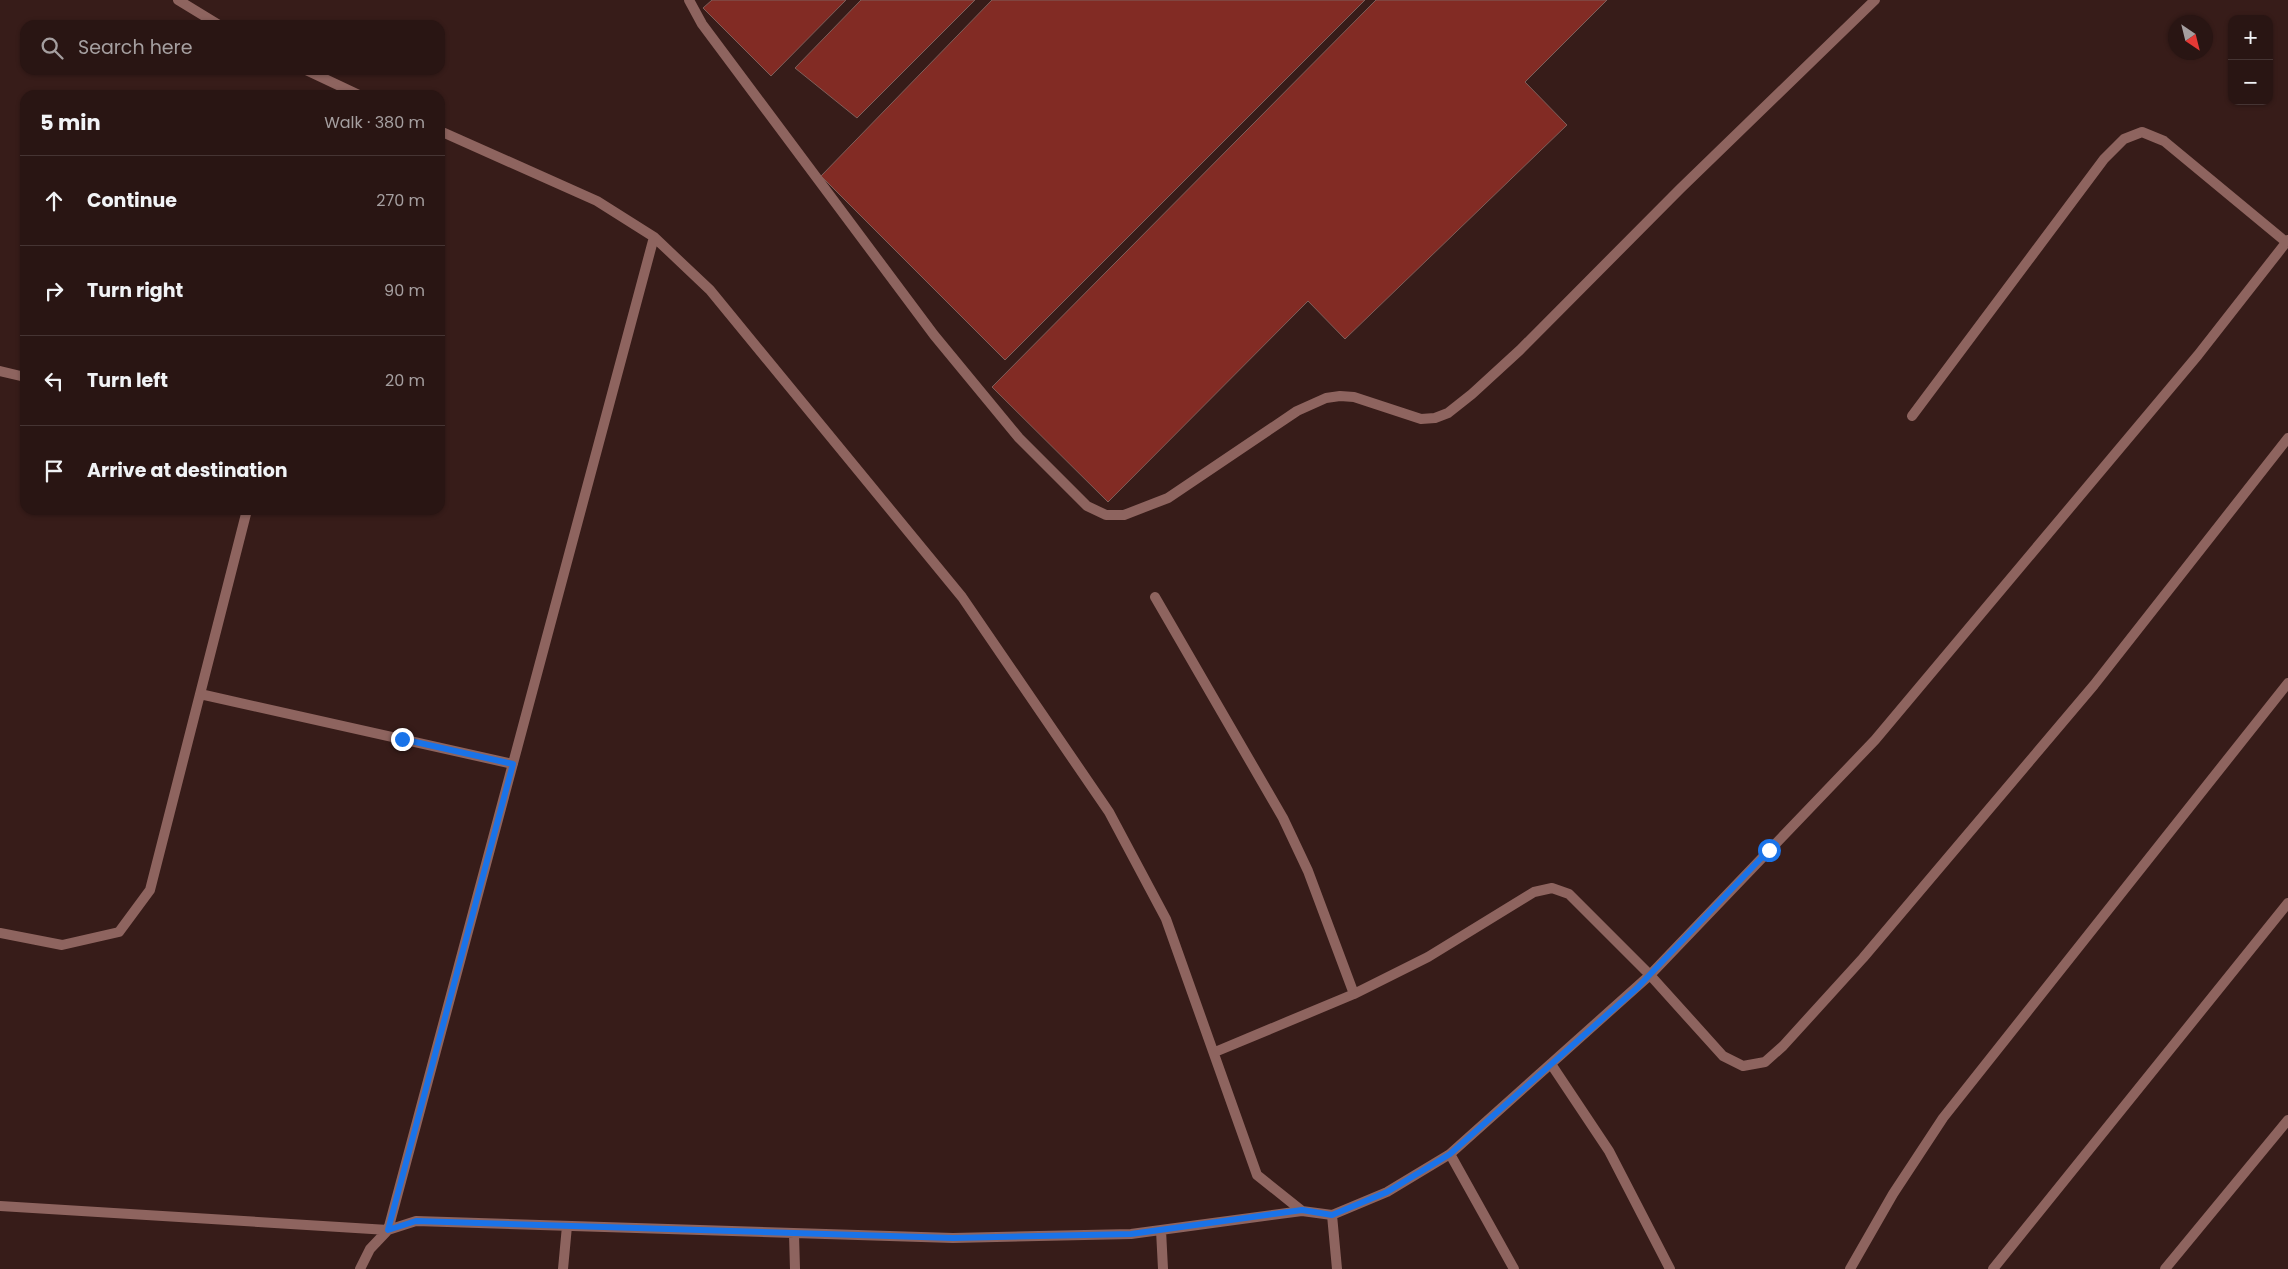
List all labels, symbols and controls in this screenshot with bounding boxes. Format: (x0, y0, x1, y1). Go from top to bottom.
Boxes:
north arrow (2168, 15, 2213, 60)
map controls (2228, 15, 2273, 105)
button: + (2228, 15, 2273, 60)
search box (20, 20, 445, 75)
icon: search (38, 34, 66, 62)
text: Search here (78, 34, 192, 61)
button: − (2228, 60, 2273, 105)
text: 5 min (40, 108, 101, 137)
text: Walk · 380 m (324, 111, 425, 134)
icon: ahead (40, 187, 68, 215)
text: Continue (87, 187, 177, 214)
text: 270 m (376, 189, 425, 212)
icon: right (40, 277, 68, 305)
text: Turn right (87, 277, 183, 304)
text: 90 m (384, 279, 425, 302)
icon: left (40, 367, 68, 395)
text: Turn left (87, 367, 168, 394)
text: 20 m (385, 369, 425, 392)
icon: arrive (40, 457, 68, 485)
text: Arrive at destination (87, 457, 288, 484)
route end (391, 728, 414, 751)
route start (1758, 839, 1781, 862)

